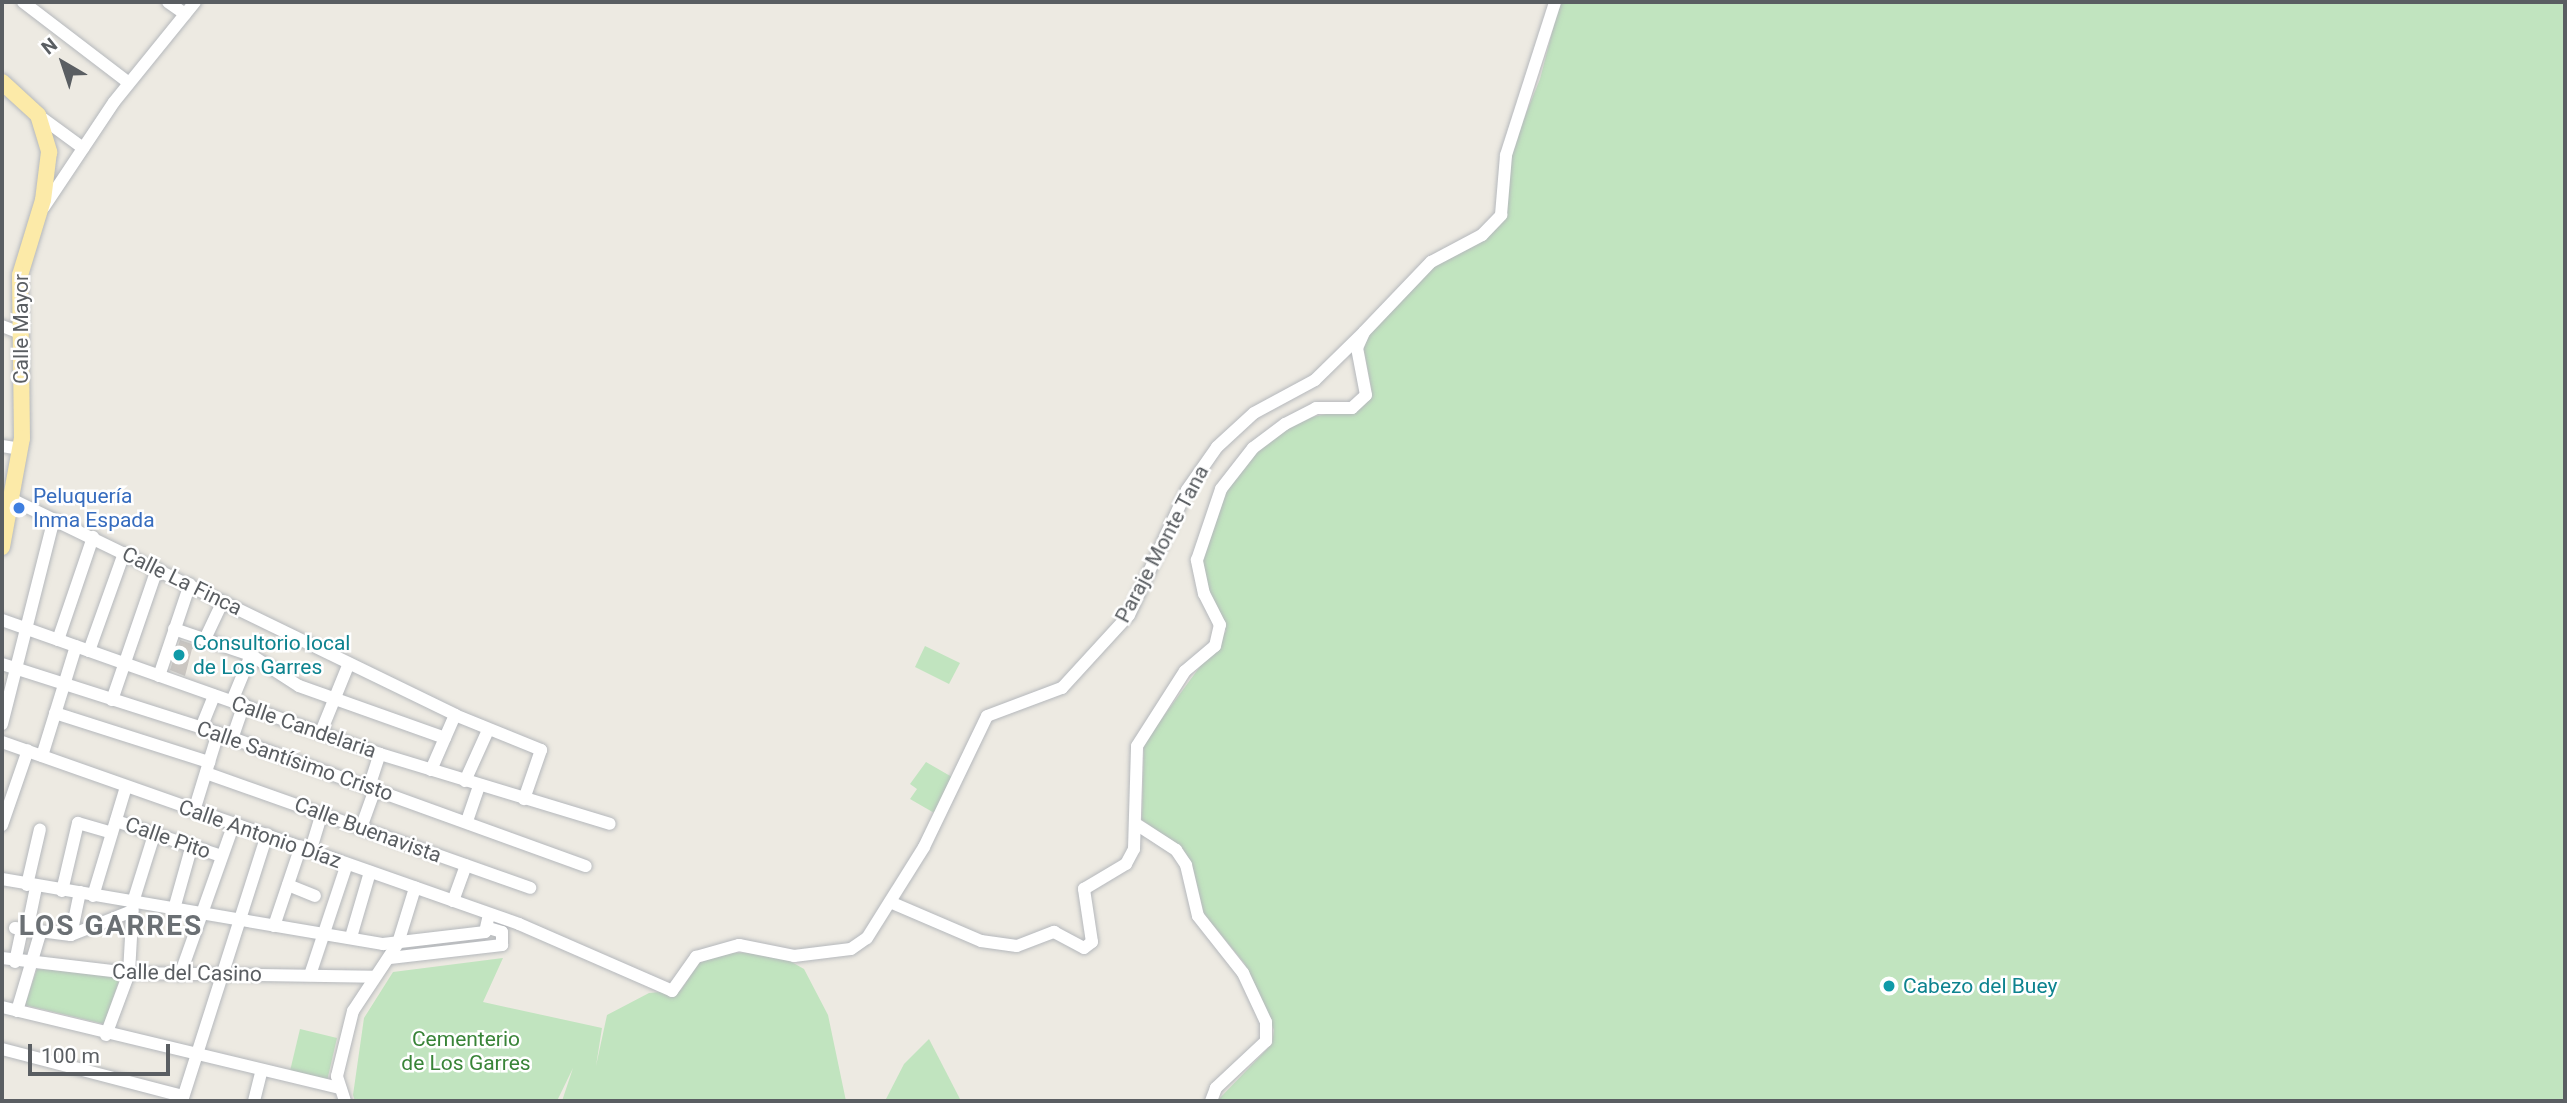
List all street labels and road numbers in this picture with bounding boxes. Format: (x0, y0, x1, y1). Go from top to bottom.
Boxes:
street label: Calle Mayor (8, 274, 34, 384)
street label: Paraje Monte Tana (1110, 461, 1214, 627)
street label: Calle La Finca (118, 541, 246, 621)
street label: Calle Candelaria (228, 690, 380, 764)
street label: Calle Santísimo Cristo (193, 716, 397, 806)
street label: Calle Buenavista (291, 792, 445, 868)
street label: Calle Antonio Díaz (175, 794, 345, 874)
street label: Calle Pito (122, 812, 214, 864)
street label: Calle del Casino (112, 959, 262, 987)

